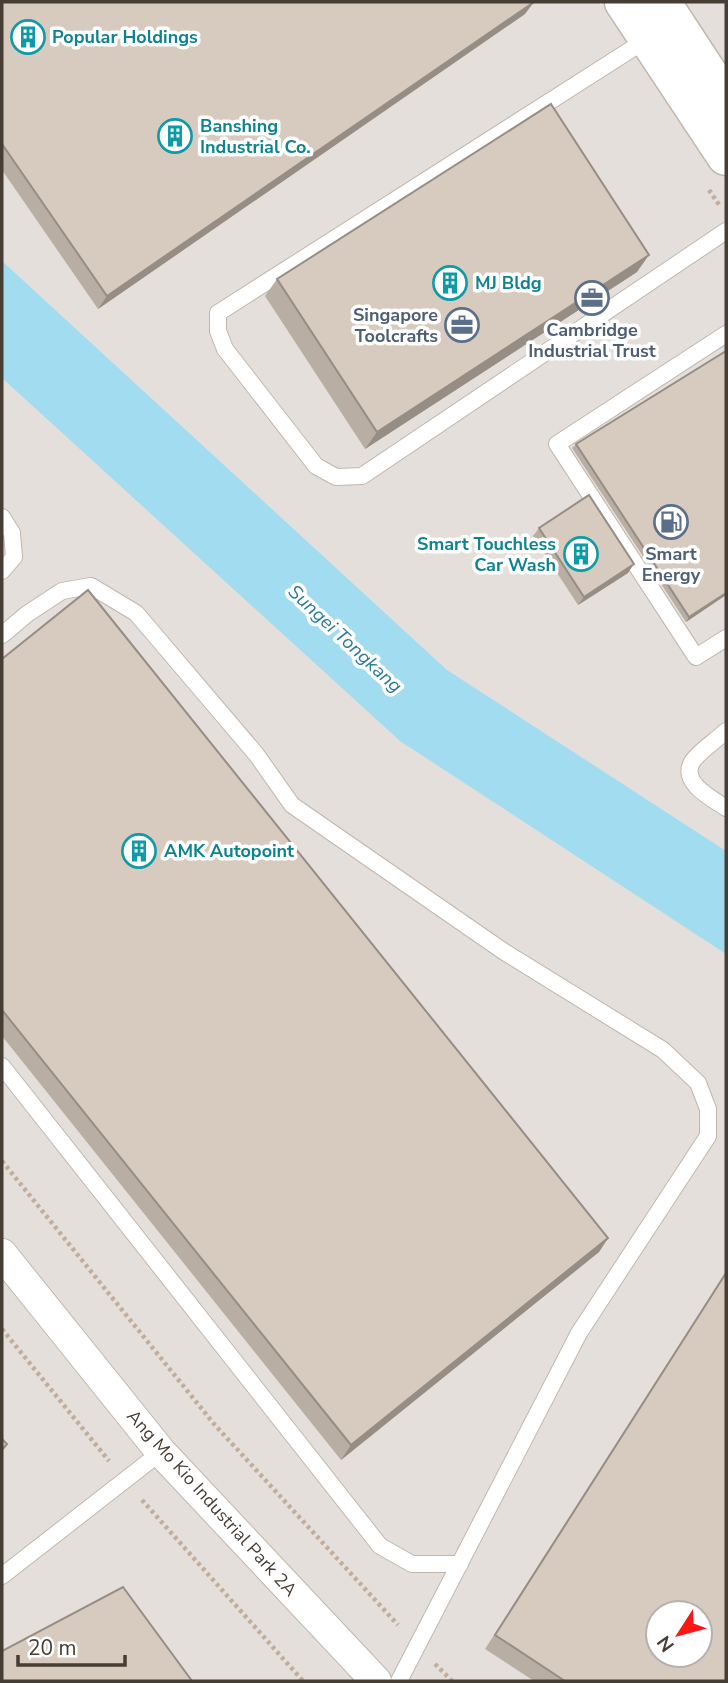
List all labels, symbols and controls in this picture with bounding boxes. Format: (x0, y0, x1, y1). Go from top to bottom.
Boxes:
building icon: Popular Holdings (9, 18, 47, 56)
place label: Popular Holdings (52, 25, 198, 49)
place label: Banshing Industrial Co. (200, 114, 311, 159)
building icon: Banshing Industrial Co. (156, 117, 194, 155)
building icon: MJ Bldg (431, 264, 469, 302)
place label: MJ Bldg (475, 271, 542, 295)
office icon: Cambridge Industrial Trust (573, 279, 611, 317)
place label: Singapore Toolcrafts (353, 303, 438, 348)
office icon: Singapore Toolcrafts (443, 306, 481, 344)
place label: Cambridge Industrial Trust (528, 318, 656, 363)
fuel station icon: Smart Energy (652, 503, 690, 541)
place label: Smart Touchless Car Wash (417, 532, 556, 577)
building icon: Smart Touchless Car Wash (562, 535, 600, 573)
place label: Smart Energy (642, 542, 701, 587)
water label: Sungei Tongkang (282, 579, 408, 699)
building icon: AMK Autopoint (120, 832, 158, 870)
place label: AMK Autopoint (164, 839, 294, 863)
street label: Ang Mo Kio Industrial Park 2A (122, 1404, 302, 1602)
north arrow (644, 1599, 714, 1669)
scale bar (18, 1624, 124, 1668)
text: N (651, 1630, 681, 1657)
text: 20 m (28, 1634, 77, 1662)

